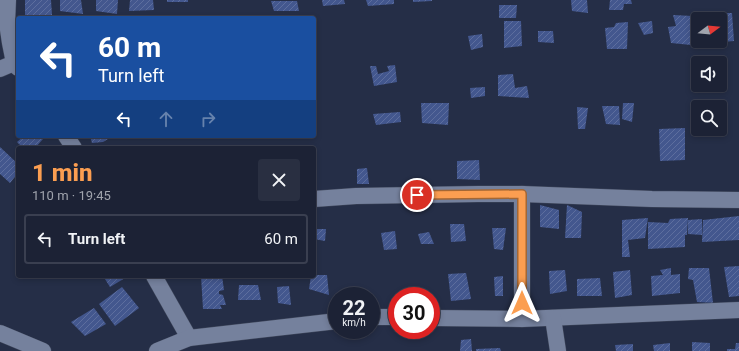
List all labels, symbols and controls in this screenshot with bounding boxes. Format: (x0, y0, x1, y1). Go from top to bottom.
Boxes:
north arrow (691, 12, 727, 48)
map controls (691, 12, 727, 136)
text: 60 m (98, 31, 161, 64)
icon: left (32, 32, 84, 84)
button: sound (691, 56, 727, 92)
text: Turn left (98, 65, 164, 86)
button: search (691, 100, 727, 136)
icon: left (113, 108, 135, 130)
icon: ahead (155, 108, 177, 130)
icon: right (197, 108, 219, 130)
text: 1 min (32, 159, 93, 187)
button: close (258, 159, 300, 201)
pin (400, 178, 434, 212)
icon: arrive (406, 184, 428, 206)
text: 110 m · 19:45 (32, 188, 111, 203)
icon: left (34, 228, 56, 250)
text: Turn left (68, 230, 125, 248)
text: 60 m (264, 230, 298, 248)
position arrow (501, 282, 543, 324)
speed limit sign: 30 (388, 287, 440, 339)
text: 22 (343, 296, 365, 320)
text: km/h (342, 317, 366, 328)

